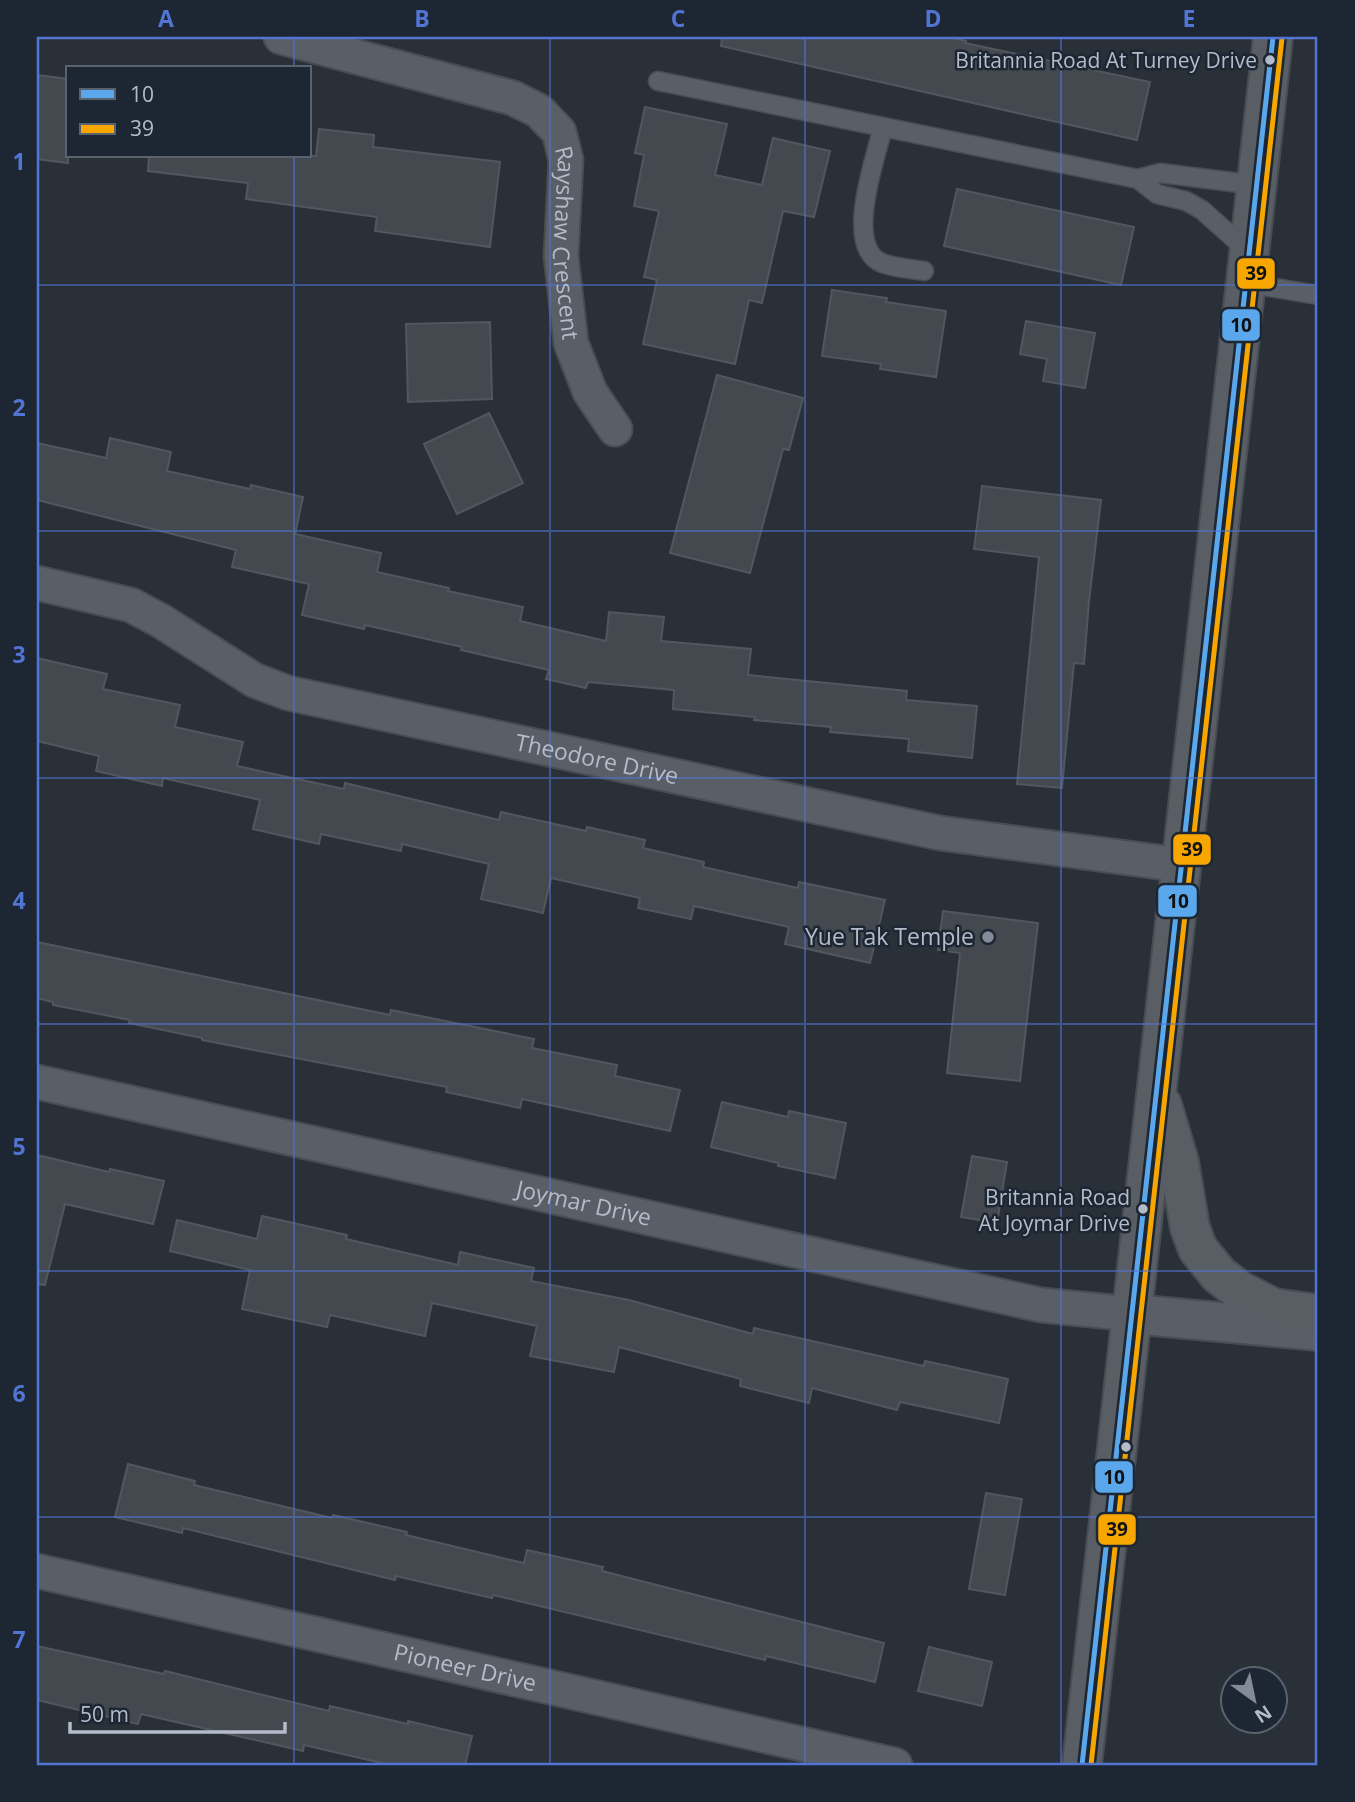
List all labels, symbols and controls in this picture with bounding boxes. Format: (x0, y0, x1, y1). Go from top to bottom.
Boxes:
text: A (158, 2, 174, 34)
text: B (414, 2, 430, 34)
text: C (671, 2, 685, 34)
text: D (924, 2, 942, 34)
text: E (1183, 2, 1195, 34)
place label: Britannia Road At Turney Drive (955, 46, 1257, 74)
marker: Britannia Road At Turney Drive (1263, 53, 1277, 67)
legend (66, 66, 312, 158)
text: 10 (130, 80, 154, 108)
text: 39 (130, 114, 154, 142)
street label: Rayshaw Crescent (546, 142, 588, 341)
text: 1 (12, 145, 26, 177)
line badge: 39 (1236, 257, 1276, 290)
text: 39 (1245, 260, 1267, 286)
line badge: 10 (1221, 308, 1261, 342)
text: 10 (1230, 312, 1252, 338)
text: 2 (12, 391, 26, 423)
text: 3 (12, 638, 26, 670)
street label: Theodore Drive (513, 725, 682, 791)
line badge: 39 (1172, 833, 1212, 866)
text: 39 (1181, 836, 1203, 862)
text: 4 (12, 884, 26, 916)
line badge: 10 (1157, 884, 1198, 918)
text: 10 (1167, 888, 1189, 914)
place label: Yue Tak Temple (805, 920, 974, 952)
marker: Yue Tak Temple (980, 929, 996, 945)
text: 5 (12, 1130, 26, 1162)
street label: Joymar Drive (511, 1172, 654, 1233)
place label: Britannia Road At Joymar Drive (978, 1183, 1130, 1237)
marker: Britannia Road At Joymar Drive (1136, 1202, 1150, 1216)
text: 6 (12, 1377, 26, 1409)
unlabelled marker (1119, 1440, 1133, 1454)
line badge: 10 (1094, 1460, 1134, 1494)
text: 10 (1103, 1464, 1125, 1490)
line badge: 39 (1097, 1513, 1137, 1546)
text: 39 (1106, 1516, 1128, 1542)
text: 7 (12, 1623, 26, 1655)
street label: Pioneer Drive (391, 1635, 540, 1698)
north arrow (1218, 1666, 1288, 1736)
scale bar (70, 1690, 285, 1734)
text: N (1250, 1699, 1277, 1729)
text: 50 m (80, 1700, 129, 1728)

